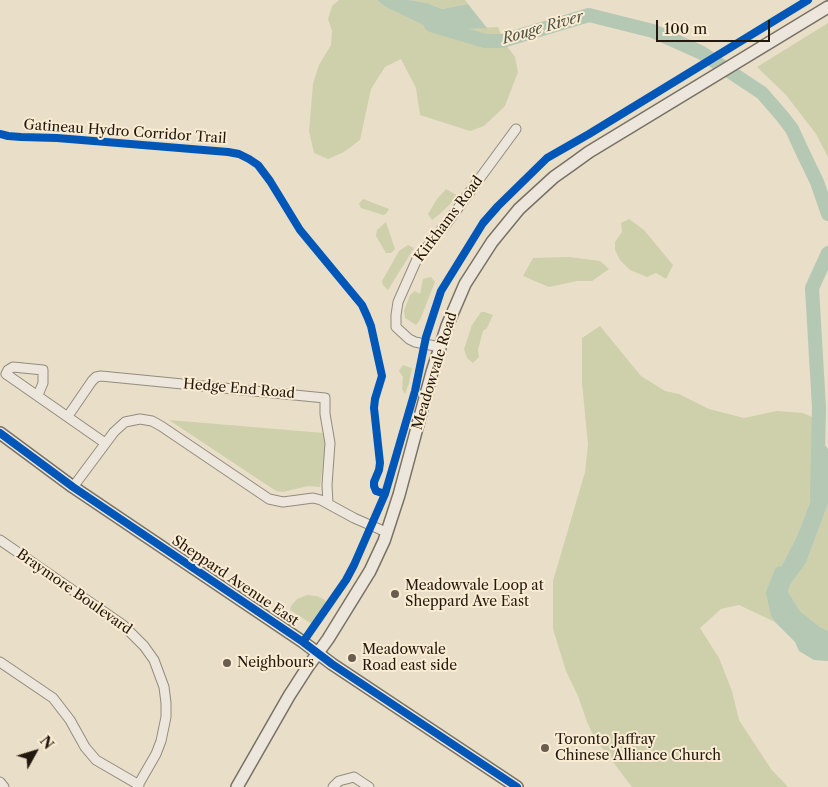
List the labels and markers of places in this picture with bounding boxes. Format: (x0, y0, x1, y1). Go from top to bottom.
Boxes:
place label: Meadowvale Loop at Sheppard Ave East (405, 578, 544, 610)
marker: Meadowvale Loop at Sheppard Ave East (389, 588, 401, 600)
place label: Meadowvale Road east side (362, 642, 457, 674)
marker: Meadowvale Road east side (346, 652, 358, 664)
place label: Neighbours (237, 655, 314, 671)
marker: Neighbours (221, 657, 233, 669)
place label: Toronto Jaffray Chinese Alliance Church (555, 732, 721, 764)
marker: Toronto Jaffray Chinese Alliance Church (539, 742, 551, 754)

